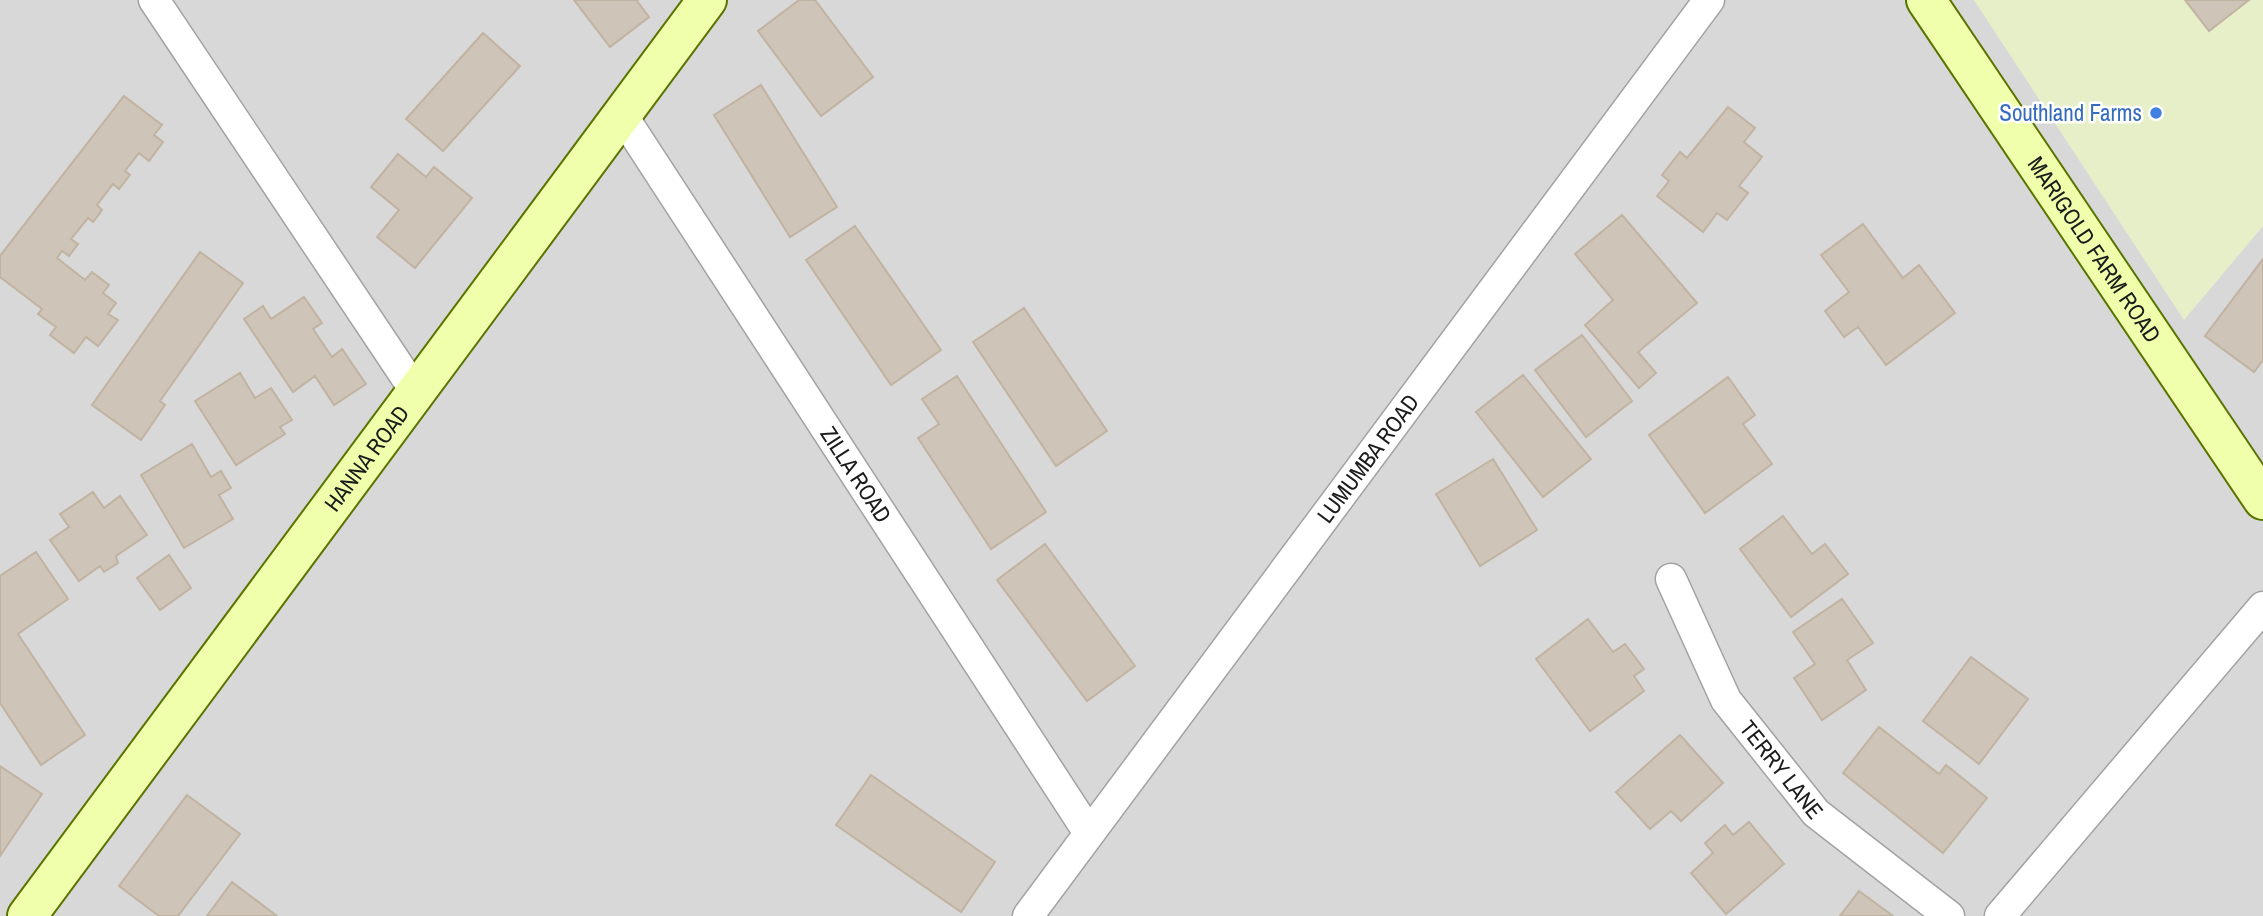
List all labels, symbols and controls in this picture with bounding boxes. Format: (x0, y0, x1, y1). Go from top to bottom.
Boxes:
place label: Southland Farms (1999, 97, 2142, 128)
marker: Southland Farms (2148, 105, 2164, 121)
street label: MARIGOLD FARM ROAD (2021, 150, 2168, 348)
street label: LUMUMBA ROAD (1310, 388, 1426, 529)
street label: HANNA ROAD (317, 399, 416, 517)
street label: ZILLA ROAD (814, 420, 899, 529)
street label: TERRY LANE (1733, 714, 1831, 825)

